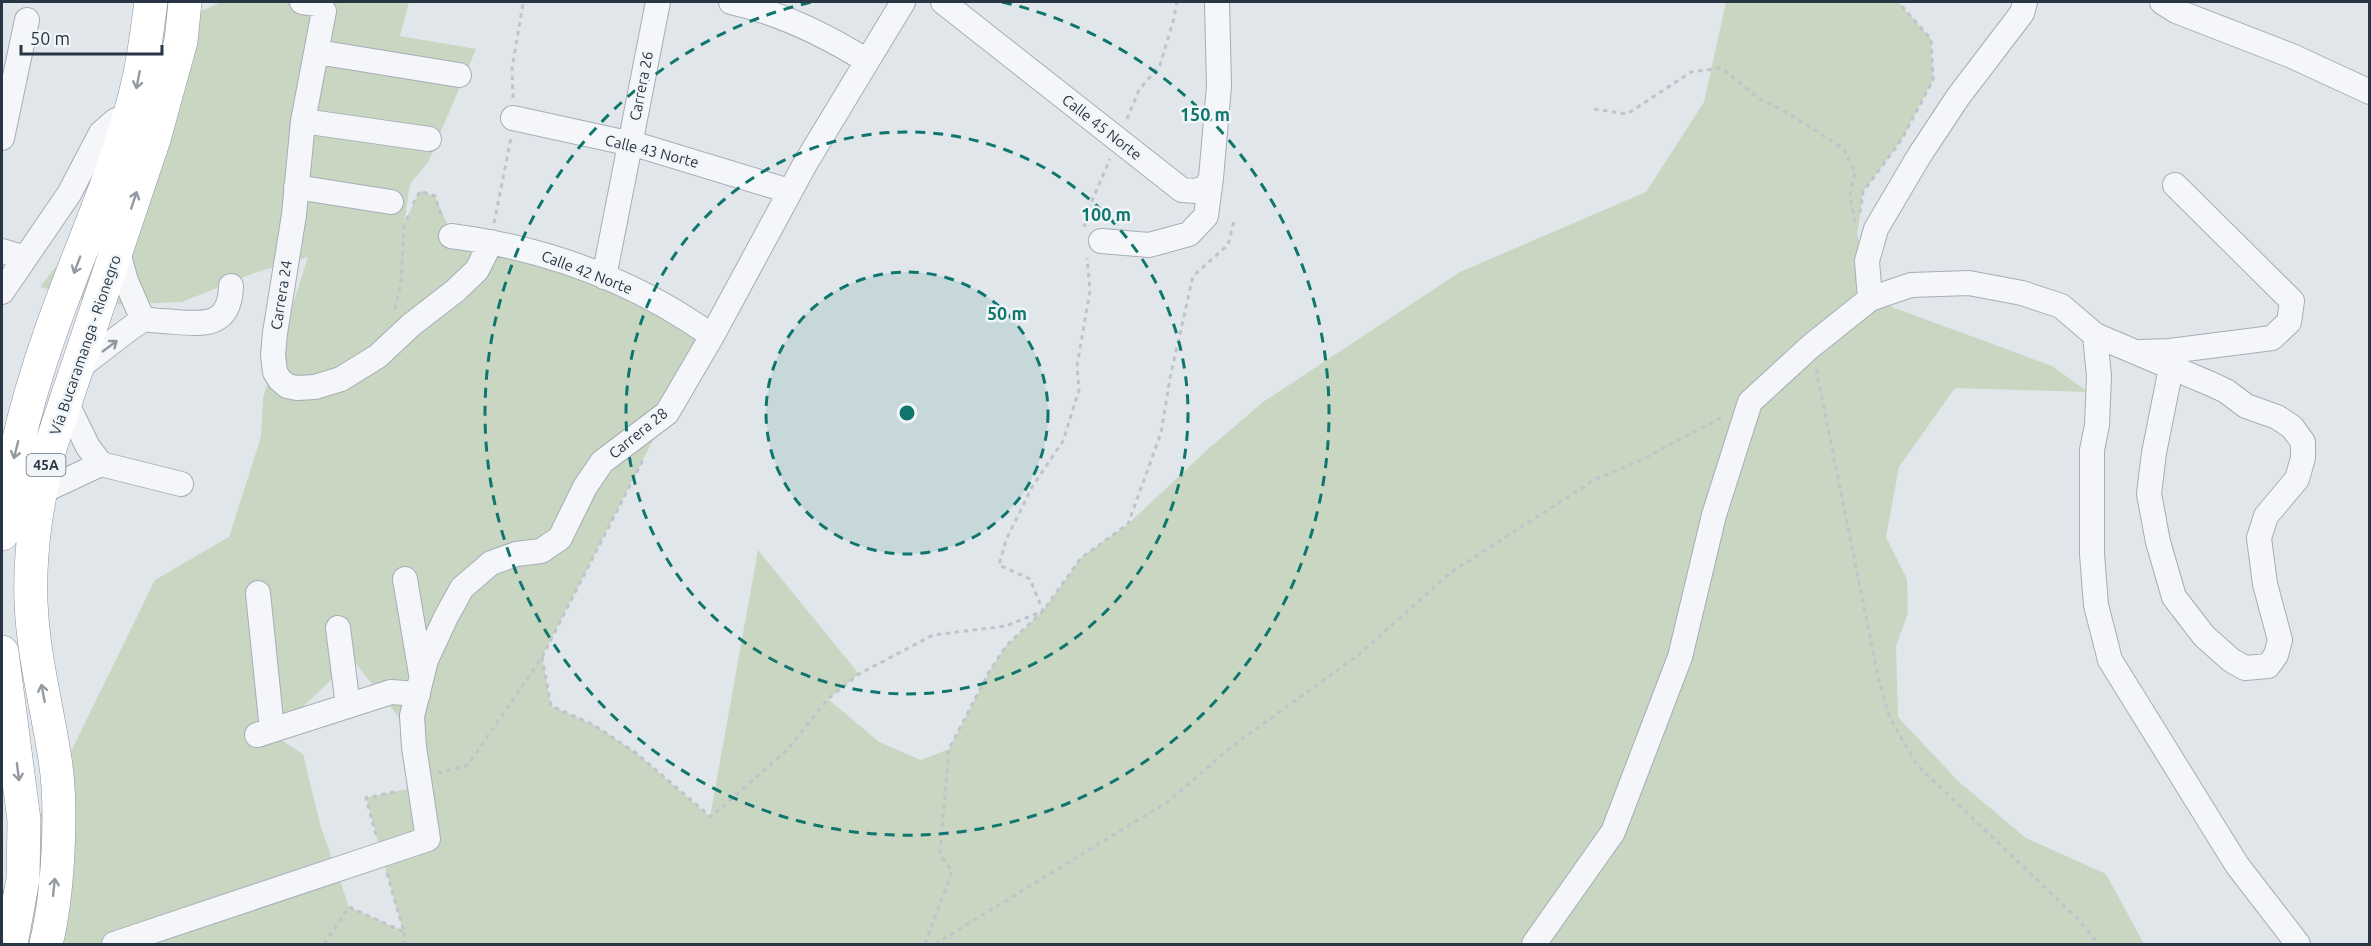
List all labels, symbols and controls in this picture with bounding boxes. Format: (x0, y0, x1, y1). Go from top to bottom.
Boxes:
scale bar (21, 18, 162, 56)
text: 50 m (30, 28, 70, 48)
street label: Carrera 26 (626, 50, 656, 122)
one-way arrow (132, 70, 143, 89)
street label: Calle 45 Norte (1059, 91, 1145, 163)
text: 150 m (1180, 104, 1230, 124)
street label: Calle 43 Norte (603, 131, 701, 171)
one-way arrow (129, 191, 140, 210)
text: 100 m (1081, 204, 1131, 224)
street label: Calle 42 Norte (539, 247, 635, 297)
street label: Vía Bucaramanga - Rionegro (46, 253, 124, 437)
one-way arrow (71, 255, 82, 274)
street label: Carrera 24 (267, 259, 295, 331)
text: 50 m (987, 303, 1027, 323)
one-way arrow (101, 339, 117, 352)
centre of rings (897, 403, 917, 423)
street label: Carrera 28 (605, 404, 671, 462)
one-way arrow (9, 440, 21, 459)
road number: 45A (26, 454, 66, 476)
one-way arrow (37, 684, 48, 704)
one-way arrow (12, 762, 23, 782)
one-way arrow (49, 877, 60, 897)

